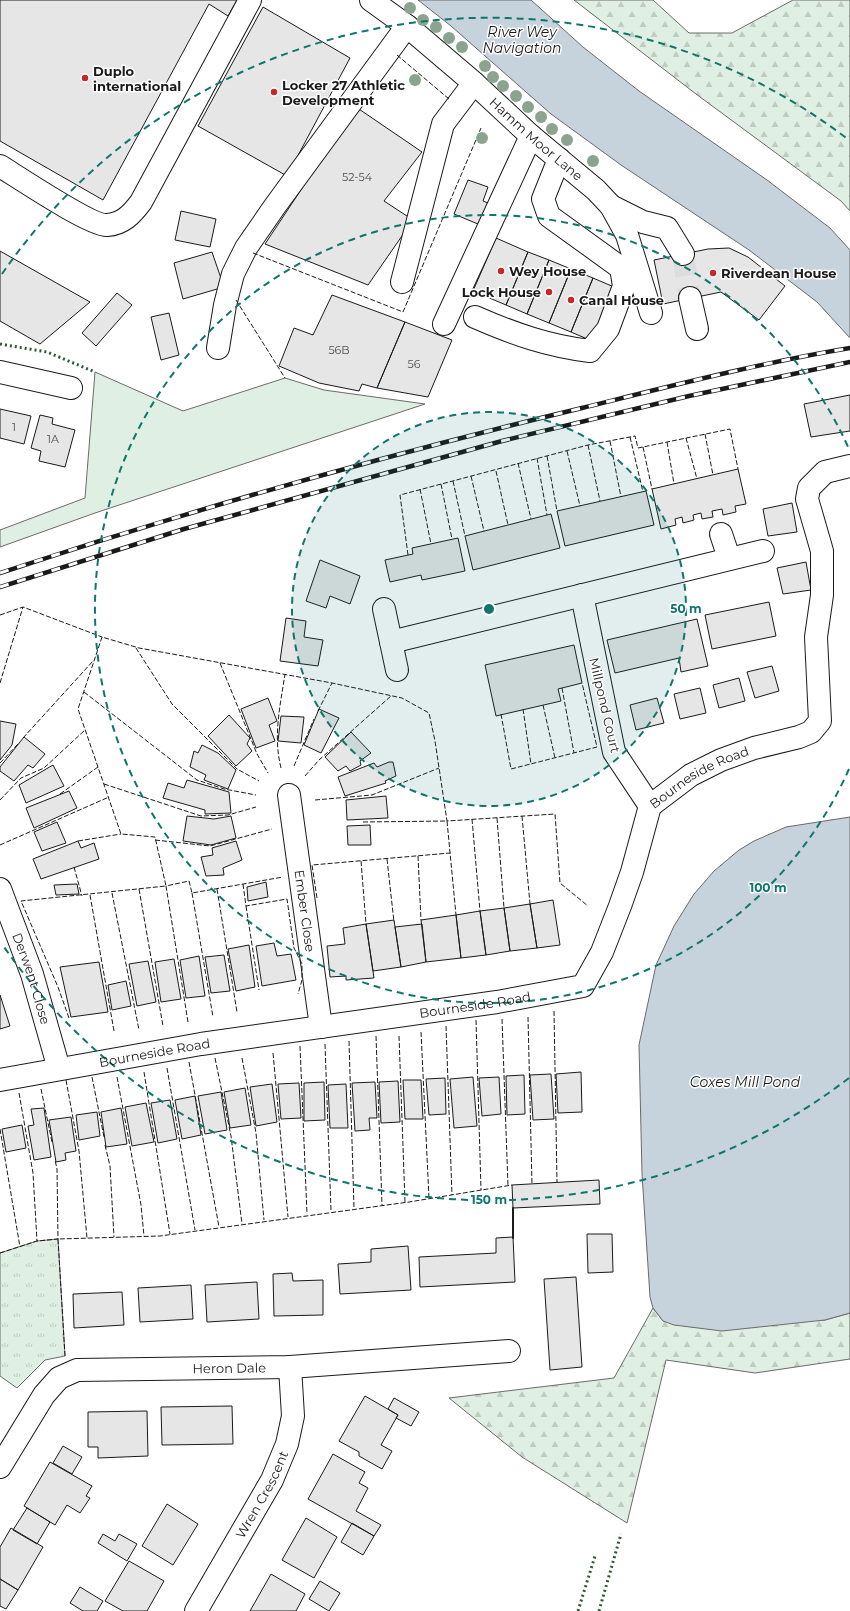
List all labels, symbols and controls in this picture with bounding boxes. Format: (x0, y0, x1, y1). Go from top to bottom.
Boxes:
water label: River Wey Navigation (482, 23, 562, 57)
place label: Duplo international (93, 63, 181, 94)
marker: Duplo international (80, 73, 90, 83)
place label: Locker 27 Athletic Development (282, 77, 405, 108)
marker: Locker 27 Athletic Development (269, 87, 279, 97)
street label: Hamm Moor Lane (486, 94, 586, 184)
house number: 52-54 (342, 170, 373, 184)
place label: Wey House (509, 263, 586, 279)
place label: Riverdean House (721, 265, 836, 281)
marker: Wey House (496, 266, 506, 276)
marker: Riverdean House (708, 268, 718, 278)
place label: Lock House (462, 284, 541, 300)
marker: Lock House (544, 287, 554, 297)
place label: Canal House (579, 292, 664, 308)
marker: Canal House (566, 295, 576, 305)
house number: 56B (328, 343, 350, 357)
house number: 56 (408, 357, 421, 371)
house number: 1 (12, 420, 16, 434)
house number: 1A (47, 432, 59, 446)
text: 50 m (670, 601, 702, 616)
centre of rings (482, 602, 496, 616)
street label: Millpond Court (586, 656, 624, 754)
street label: Bourneside Road (646, 743, 751, 812)
street label: Ember Close (291, 869, 319, 953)
text: 100 m (750, 880, 786, 895)
street label: Derwent Close (9, 930, 54, 1026)
street label: Bourneside Road (418, 988, 532, 1021)
street label: Bourneside Road (98, 1035, 211, 1070)
water label: Coxes Mill Pond (690, 1073, 801, 1091)
text: 150 m (471, 1192, 507, 1207)
street label: Heron Dale (192, 1359, 266, 1376)
street label: Wren Crescent (232, 1448, 291, 1541)

